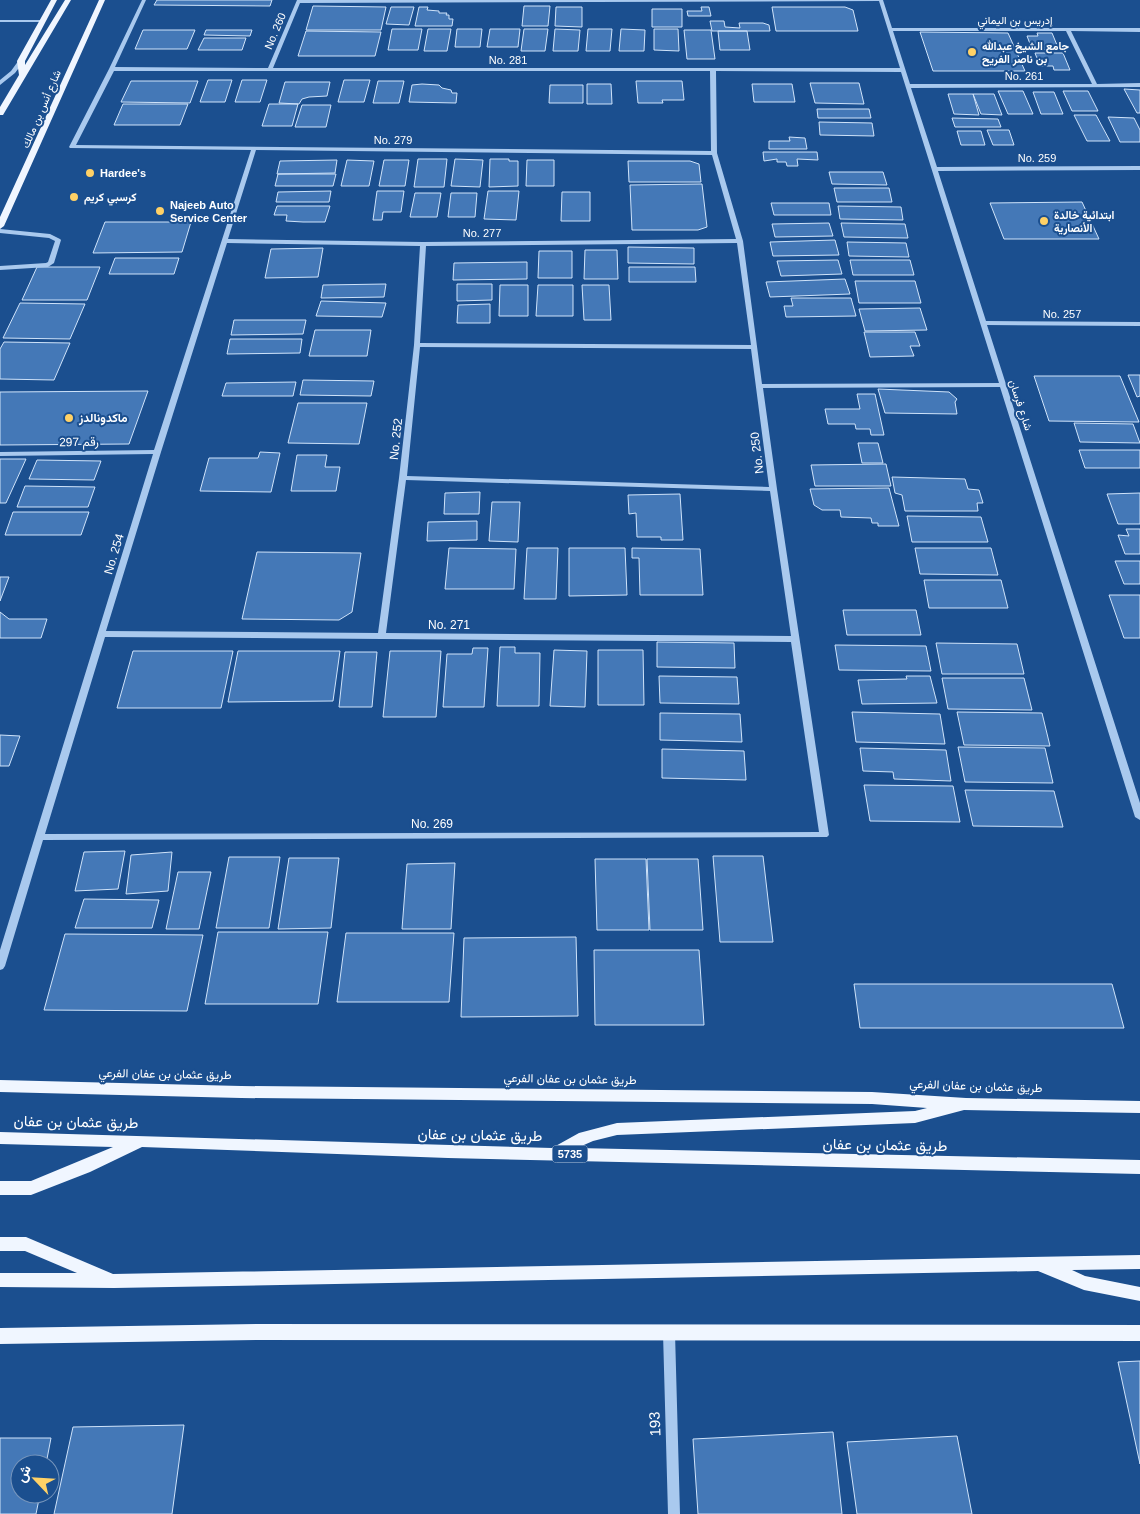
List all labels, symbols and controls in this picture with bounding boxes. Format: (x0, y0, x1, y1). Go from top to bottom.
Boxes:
street label: No. 260 (262, 11, 288, 51)
street label: إدريس بن اليماني (977, 14, 1053, 30)
place label: جامع الشيخ عبدالله بن ناصر الفريح (982, 40, 1070, 67)
marker: جامع الشيخ عبدالله بن ناصر الفريح (966, 46, 978, 58)
street label: No. 281 (489, 54, 527, 66)
street label: شارع أنس بن مالك (19, 68, 65, 151)
street label: No. 261 (1005, 70, 1043, 82)
street label: No. 279 (374, 134, 412, 146)
street label: No. 259 (1018, 152, 1056, 164)
marker: Hardee's (84, 167, 96, 179)
place label: Hardee's (100, 167, 146, 179)
marker: كرسبي كريم (68, 191, 80, 203)
place label: كرسبي كريم (84, 191, 136, 206)
place label: Najeeb Auto Service Center (170, 199, 248, 224)
marker: Najeeb Auto Service Center (154, 205, 166, 217)
place label: ابتدائية خالدة الأنصارية (1054, 209, 1115, 235)
marker: ابتدائية خالدة الأنصارية (1038, 215, 1050, 227)
street label: No. 277 (463, 227, 501, 239)
street label: No. 257 (1043, 308, 1081, 320)
street label: شارع فرسان (1005, 378, 1035, 433)
place label: ماكدونالدز (78, 411, 128, 426)
marker: ماكدونالدز (63, 412, 75, 424)
street label: No. 252 (387, 417, 405, 461)
street label: No. 250 (747, 431, 767, 475)
street label: رقم 297 (59, 435, 99, 450)
street label: No. 254 (101, 532, 127, 576)
street label: No. 271 (428, 618, 470, 632)
street label: No. 269 (411, 817, 453, 831)
street label: طريق عثمان بن عفان الفرعي (98, 1066, 232, 1085)
street label: طريق عثمان بن عفان الفرعي (503, 1071, 637, 1090)
street label: طريق عثمان بن عفان الفرعي (909, 1077, 1043, 1098)
street label: طريق عثمان بن عفان (13, 1112, 139, 1133)
street label: طريق عثمان بن عفان (417, 1125, 543, 1146)
street label: طريق عثمان بن عفان (822, 1135, 948, 1156)
road number: 5735 (552, 1146, 588, 1162)
street label: 193 (646, 1411, 663, 1437)
north arrow (10, 1454, 60, 1504)
text: ش (12, 1462, 35, 1485)

